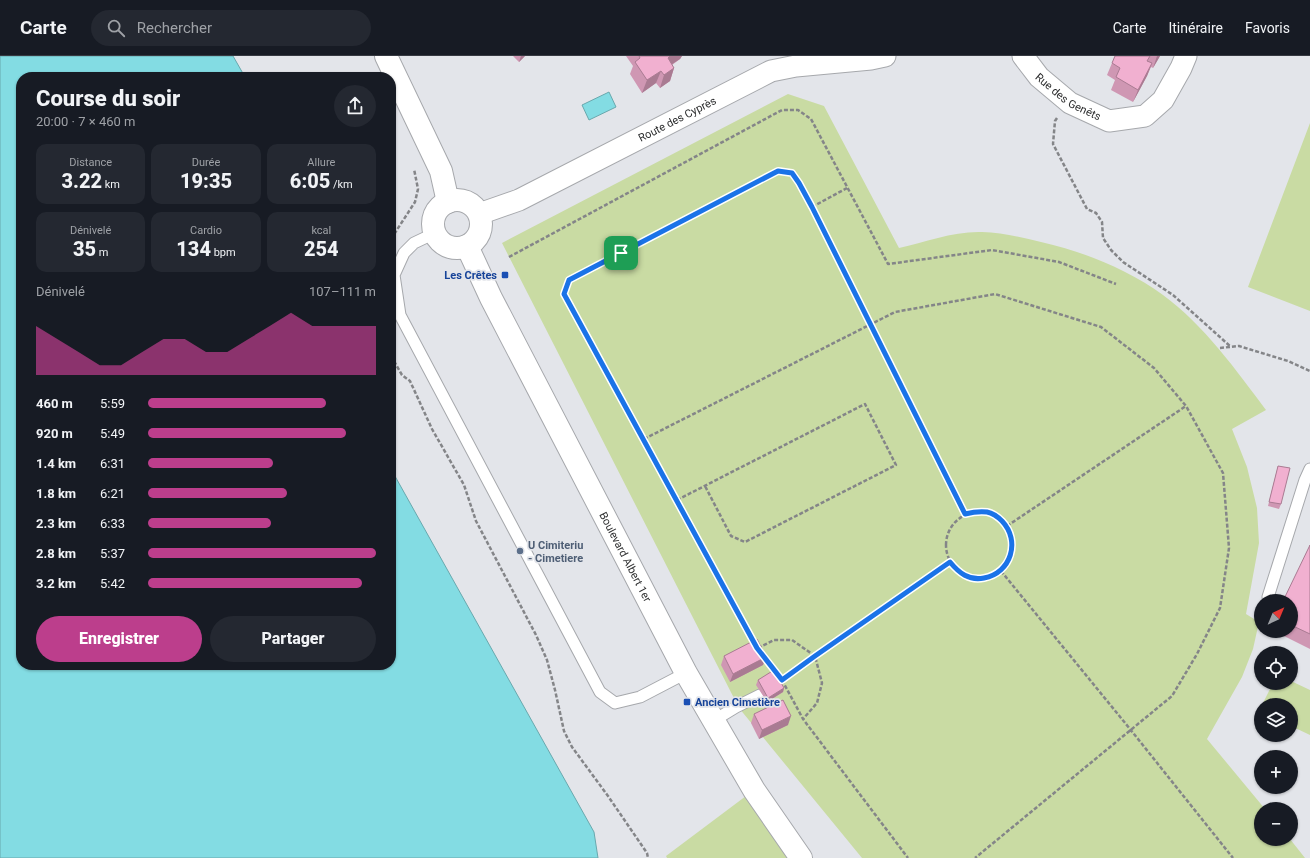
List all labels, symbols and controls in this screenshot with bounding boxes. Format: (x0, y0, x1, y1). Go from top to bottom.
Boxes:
search box (91, 10, 371, 46)
text: Carte (20, 16, 67, 39)
icon: search (105, 17, 127, 39)
text: Rechercher (137, 19, 212, 37)
text: Carte (1113, 20, 1146, 36)
text: Itinéraire (1168, 20, 1223, 36)
text: Favoris (1245, 20, 1290, 36)
street label: Rue des Genêts (1032, 71, 1103, 123)
button: share (334, 85, 376, 127)
text: Course du soir (36, 86, 180, 111)
street label: Route des Cyprès (636, 94, 719, 145)
text: 20:00 · 7 × 460 m (36, 114, 135, 129)
text: Distance (69, 156, 112, 169)
text: Durée (192, 156, 220, 169)
text: Allure (307, 156, 335, 169)
text: 3.22 (61, 169, 102, 193)
text: 19:35 (180, 169, 232, 193)
text: 6:05 (290, 169, 330, 193)
text: km (102, 178, 120, 191)
text: /km (330, 178, 353, 191)
text: Dénivelé (70, 224, 111, 237)
text: Cardio (190, 224, 222, 237)
text: kcal (311, 224, 331, 237)
pin (604, 236, 638, 270)
text: 35 (73, 237, 96, 261)
text: 134 (176, 237, 211, 261)
text: 254 (304, 237, 339, 261)
icon: arrive (610, 242, 632, 264)
text: m (96, 246, 108, 259)
text: bpm (211, 246, 236, 259)
place label: Les Crêtes (444, 269, 497, 282)
marker: Les Crêtes (500, 270, 510, 280)
text: Dénivelé (36, 284, 85, 299)
text: 107–111 m (309, 284, 376, 299)
text: 460 m (36, 396, 73, 411)
text: 5:59 (100, 396, 125, 411)
text: 920 m (36, 426, 73, 441)
text: 5:49 (100, 426, 125, 441)
text: 1.4 km (36, 456, 76, 471)
text: 6:31 (100, 456, 125, 471)
text: 1.8 km (36, 486, 76, 501)
text: 6:21 (100, 486, 125, 501)
street label: Boulevard Albert 1er (596, 510, 654, 604)
text: 2.3 km (36, 516, 76, 531)
text: 6:33 (100, 516, 125, 531)
place label: U Cimiteriu - Cimetiere (528, 539, 583, 565)
text: 2.8 km (36, 546, 76, 561)
text: 5:37 (100, 546, 125, 561)
marker: U Cimiteriu - Cimetiere (515, 546, 525, 556)
text: 3.2 km (36, 576, 76, 591)
text: 5:42 (100, 576, 125, 591)
north arrow (1254, 594, 1298, 638)
map controls (1254, 594, 1298, 846)
button: Enregistrer (36, 616, 202, 662)
button: Partager (210, 616, 376, 662)
button: locate (1254, 646, 1298, 690)
place label: Ancien Cimetière (695, 696, 780, 709)
marker: Ancien Cimetière (682, 697, 692, 707)
button: layers (1254, 698, 1298, 742)
button: + (1254, 750, 1298, 794)
button: − (1254, 802, 1298, 846)

